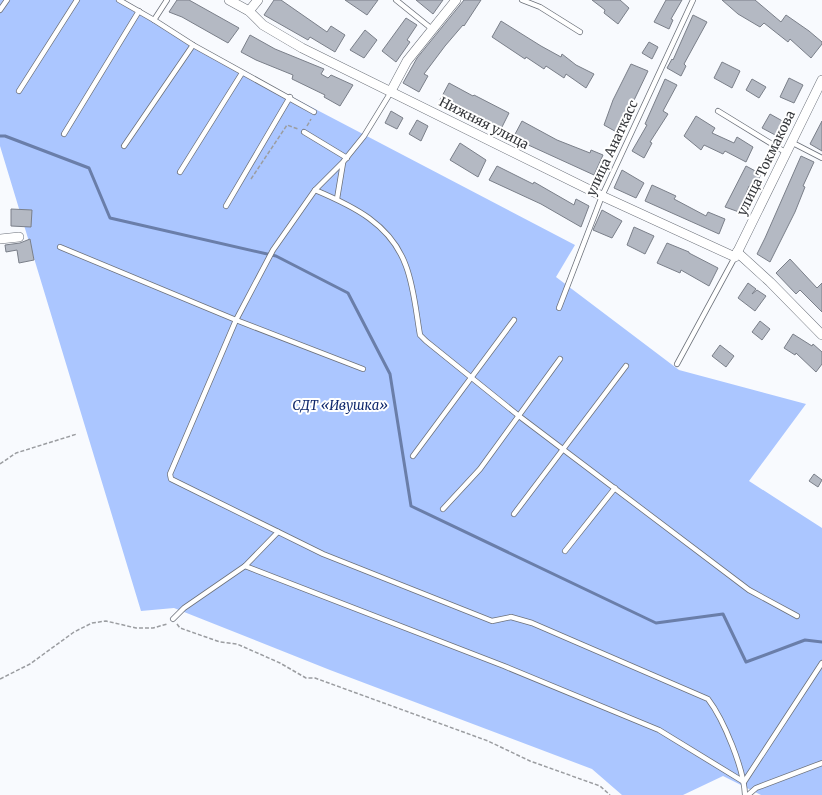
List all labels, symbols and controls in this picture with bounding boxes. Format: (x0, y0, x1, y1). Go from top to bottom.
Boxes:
street label: Нижняя улица (436, 93, 532, 153)
street label: улица Анаткасс (582, 97, 642, 199)
street label: улица Токмакова (733, 108, 799, 218)
park label: СДТ «Ивушка» (292, 397, 388, 414)

